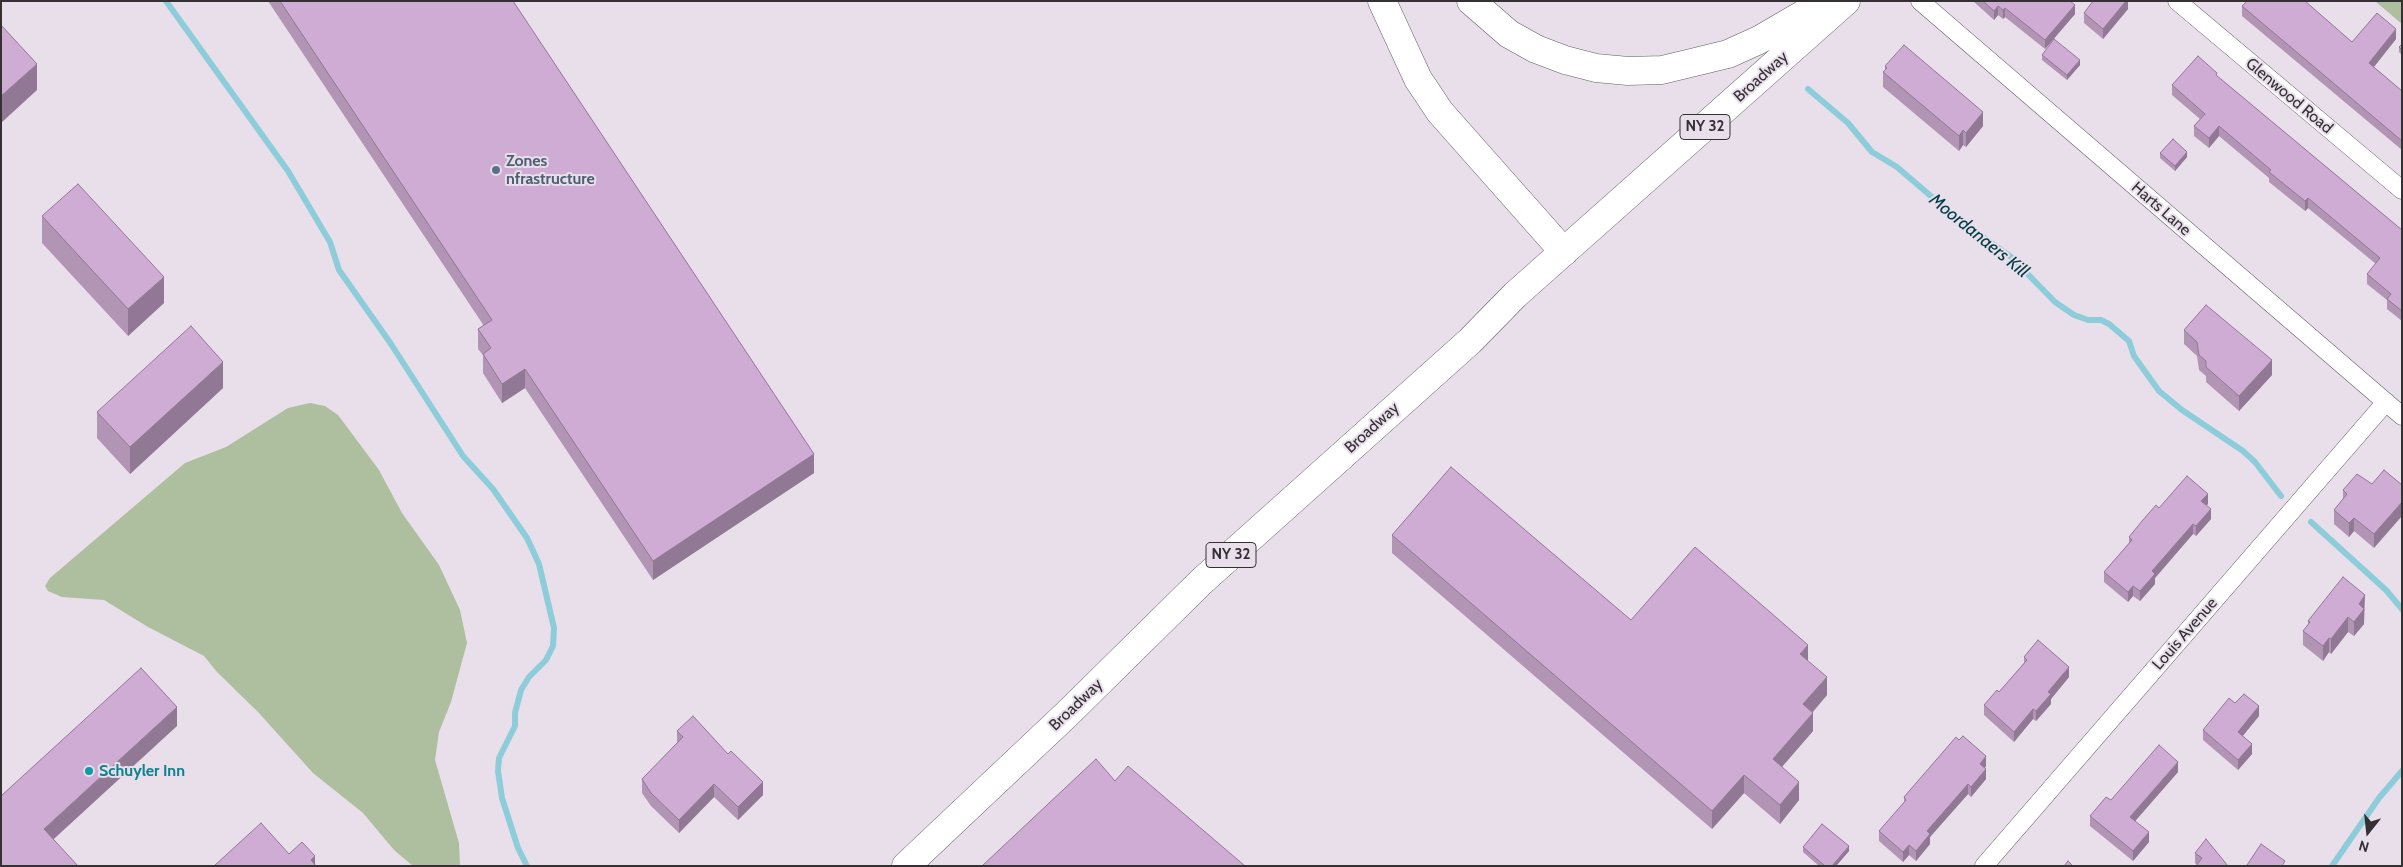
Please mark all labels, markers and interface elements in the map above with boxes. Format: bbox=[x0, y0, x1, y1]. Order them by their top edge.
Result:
street label: Broadway bbox=[1730, 48, 1792, 106]
street label: Glenwood Road bbox=[2242, 54, 2336, 138]
road number: NY 32 bbox=[1680, 114, 1730, 140]
place label: Zones nfrastructure bbox=[506, 151, 595, 189]
marker: Zones nfrastructure bbox=[490, 164, 502, 176]
street label: Harts Lane bbox=[2127, 178, 2195, 240]
water label: Moordanaers Kill bbox=[1925, 189, 2033, 283]
street label: Broadway bbox=[1341, 399, 1403, 457]
road number: NY 32 bbox=[1206, 542, 1256, 568]
street label: Louis Avenue bbox=[2148, 594, 2222, 674]
street label: Broadway bbox=[1045, 675, 1107, 735]
place label: Schuyler Inn bbox=[99, 761, 185, 781]
marker: Schuyler Inn bbox=[83, 765, 95, 777]
north arrow bbox=[2343, 807, 2393, 857]
text: N bbox=[2357, 836, 2371, 856]

